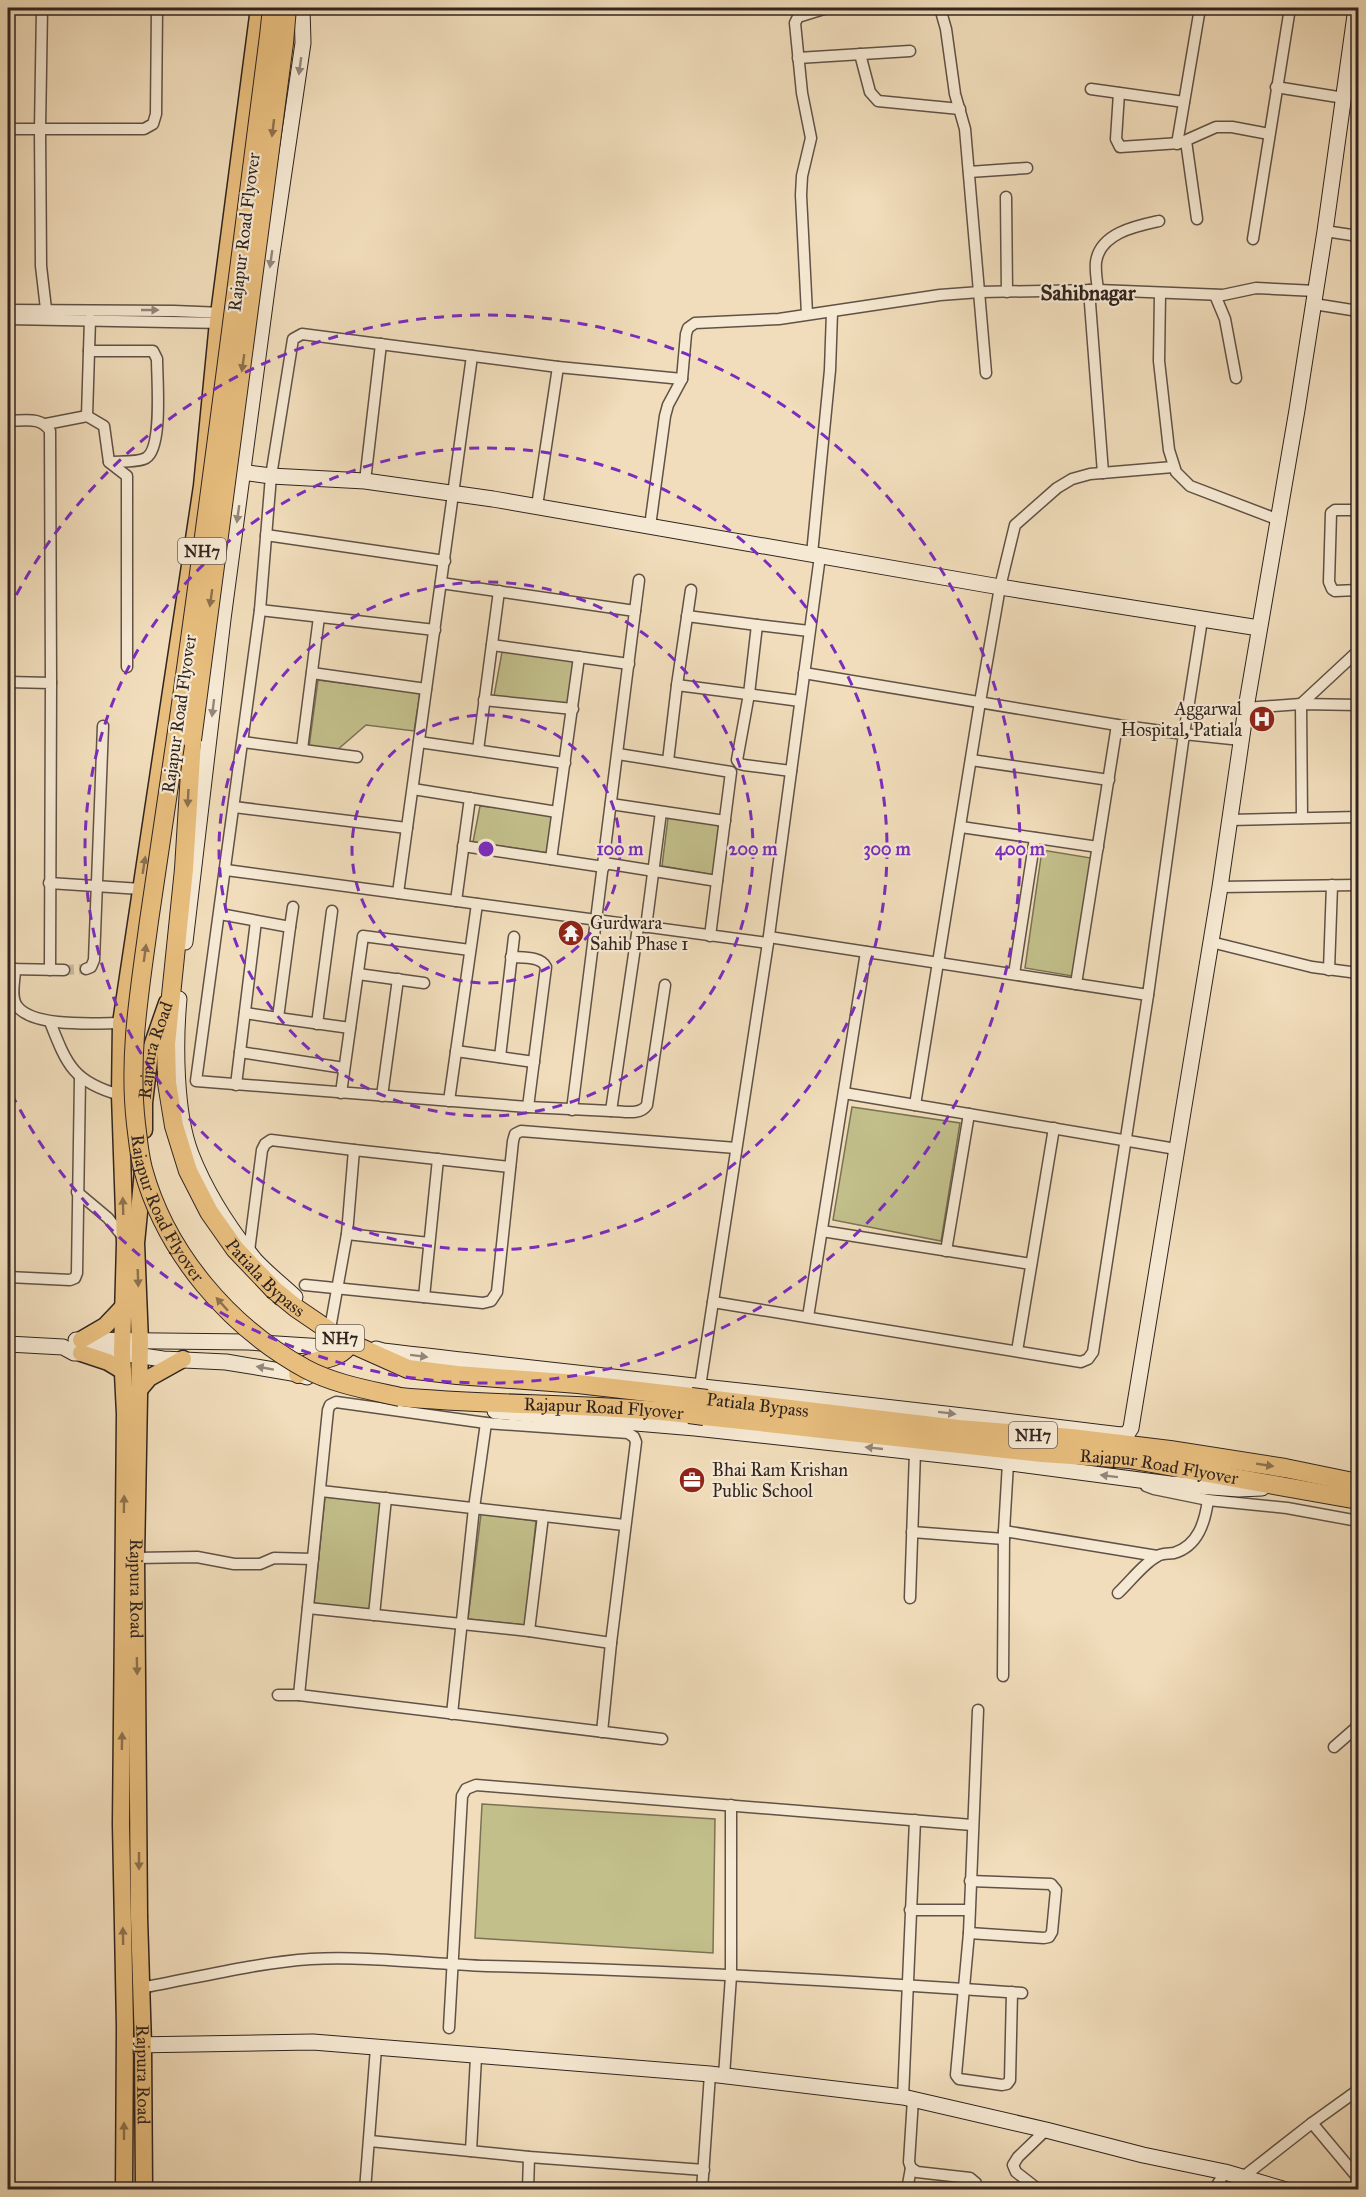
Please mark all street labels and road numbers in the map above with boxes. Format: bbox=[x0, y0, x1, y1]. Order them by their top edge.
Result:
street label: Rajapur Road Flyover bbox=[223, 151, 265, 313]
road number: NH7 bbox=[178, 538, 226, 564]
street label: Rajapur Road Flyover bbox=[157, 633, 201, 795]
street label: Rajpura Road bbox=[134, 999, 178, 1100]
street label: Rajapur Road Flyover bbox=[126, 1133, 209, 1287]
street label: Patiala Bypass bbox=[220, 1235, 309, 1322]
road number: NH7 bbox=[316, 1325, 364, 1351]
street label: Patiala Bypass bbox=[705, 1388, 810, 1422]
street label: Rajapur Road Flyover bbox=[523, 1393, 685, 1424]
road number: NH7 bbox=[1009, 1422, 1057, 1448]
street label: Rajapur Road Flyover bbox=[1079, 1445, 1240, 1489]
street label: Rajpura Road bbox=[125, 1538, 148, 1639]
street label: Rajpura Road bbox=[131, 2024, 155, 2125]

